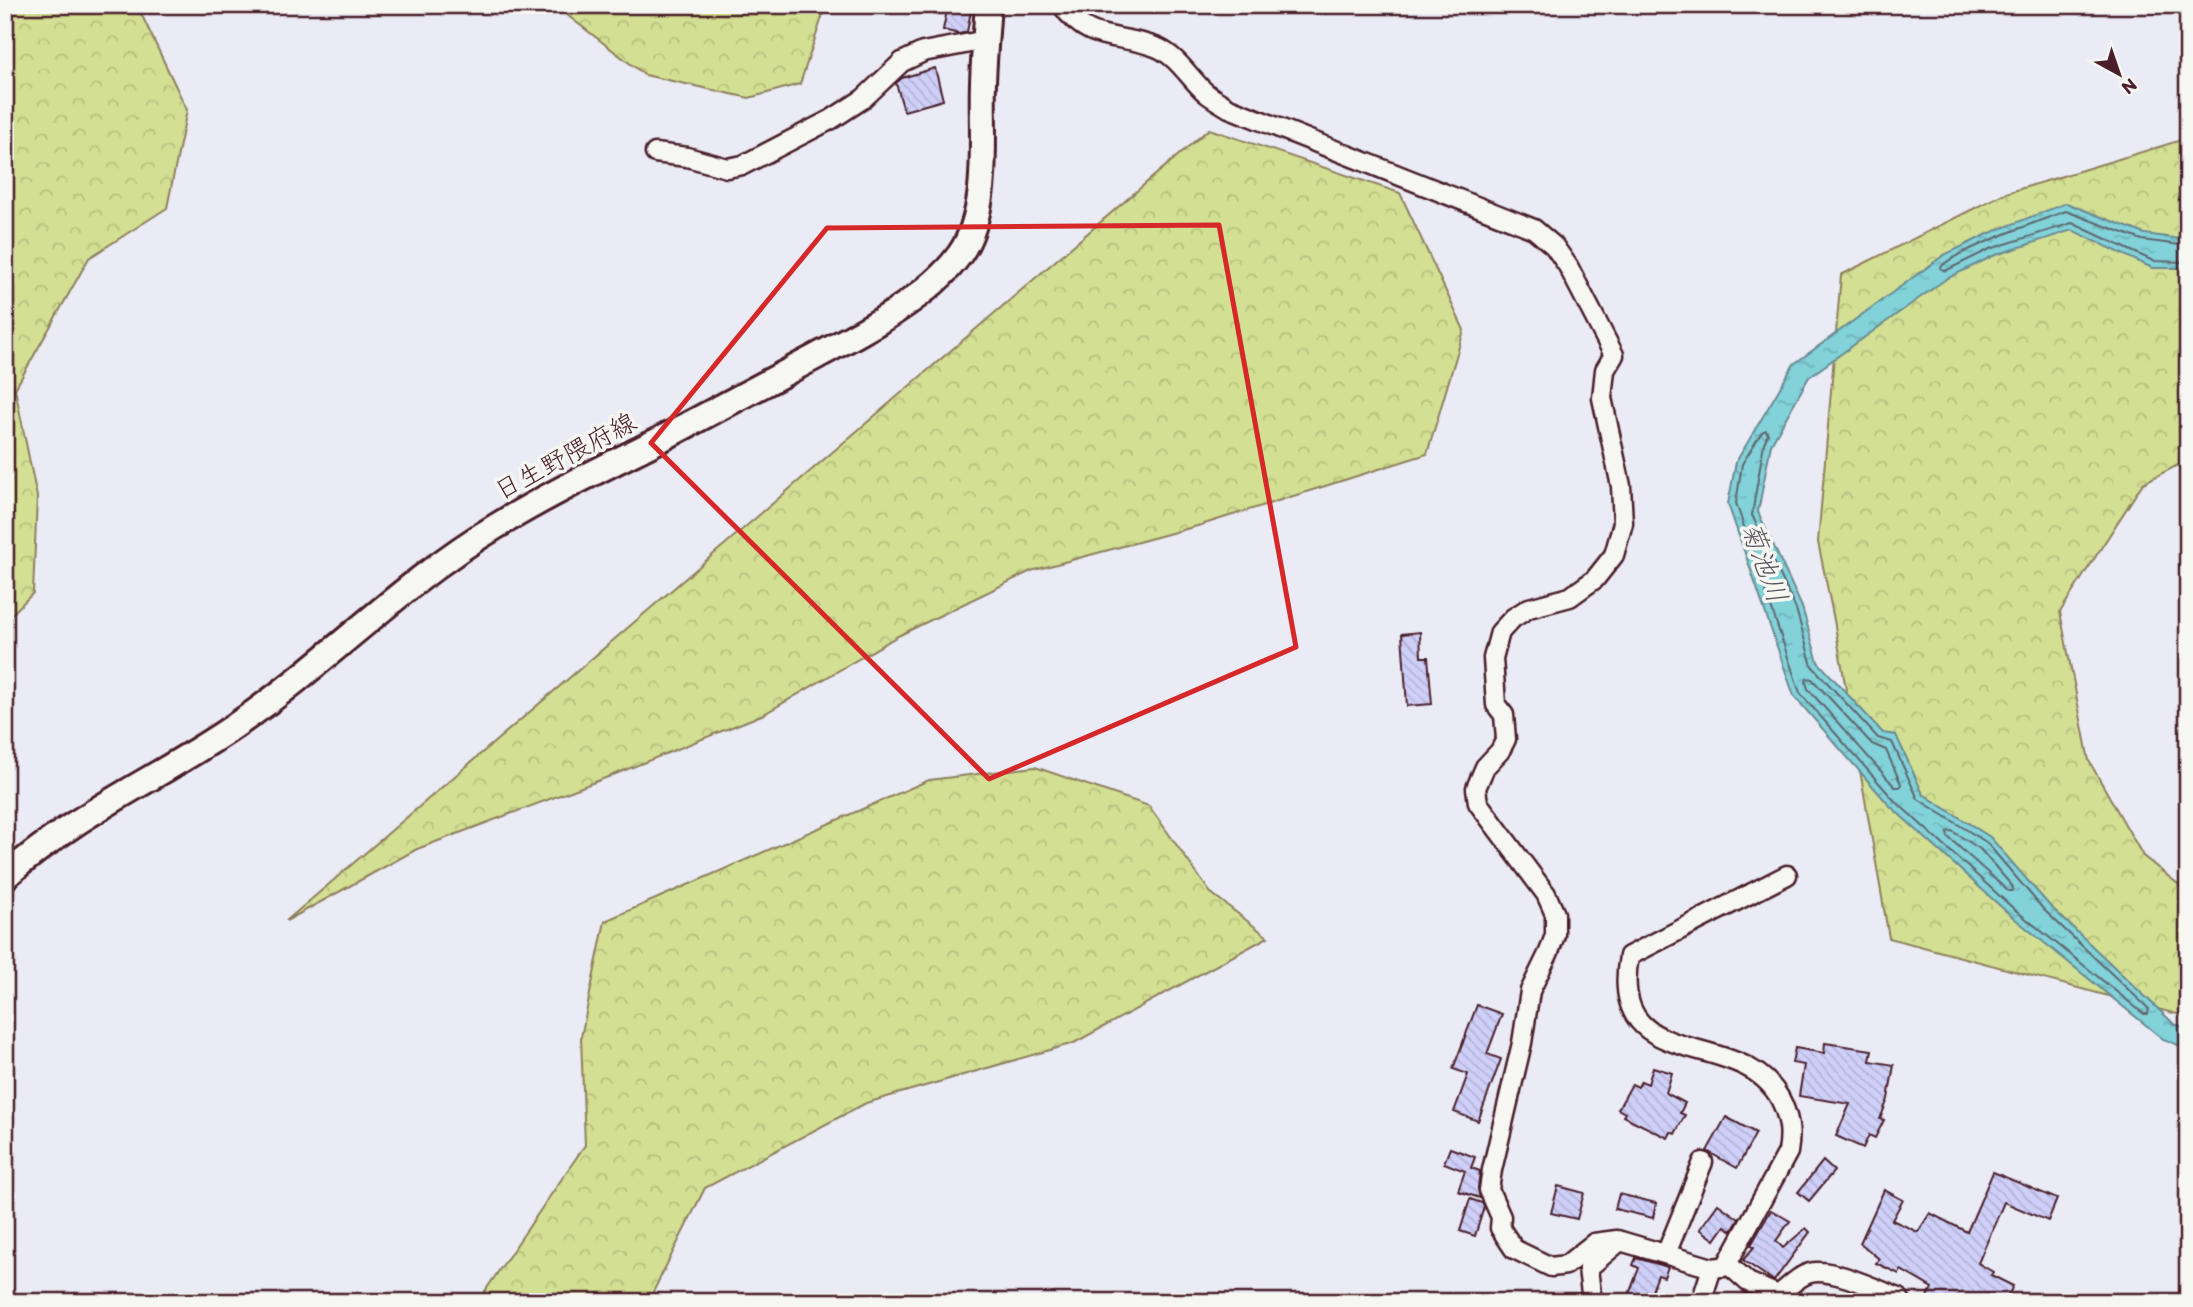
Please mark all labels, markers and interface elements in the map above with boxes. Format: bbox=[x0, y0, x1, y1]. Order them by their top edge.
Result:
north arrow bbox=[2084, 38, 2154, 108]
text: N bbox=[2117, 74, 2142, 100]
street label: 日生野隈府線 bbox=[489, 405, 641, 507]
water label: 菊池川 bbox=[1735, 517, 1795, 607]

